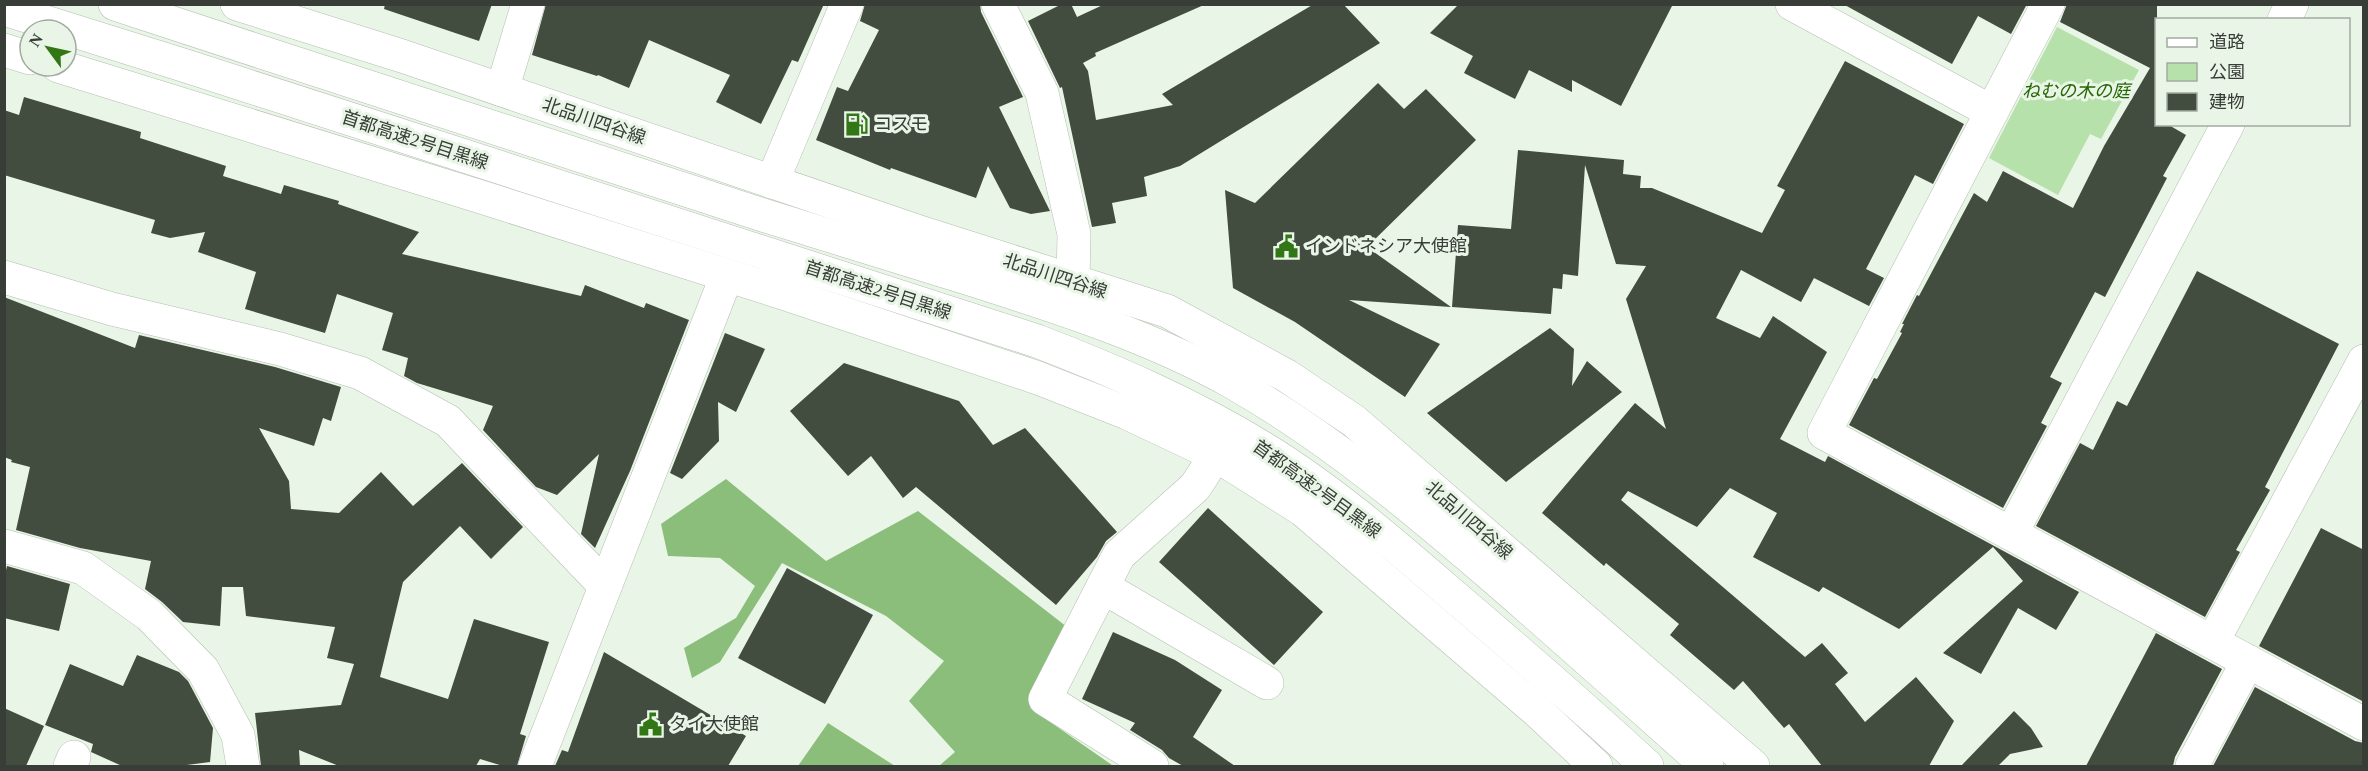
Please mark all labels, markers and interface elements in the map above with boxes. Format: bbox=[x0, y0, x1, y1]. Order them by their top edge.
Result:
north arrow bbox=[18, 18, 78, 78]
legend bbox=[2155, 18, 2350, 126]
text: N bbox=[26, 30, 46, 50]
text: 道路 bbox=[2209, 32, 2245, 52]
text: 公園 bbox=[2209, 62, 2245, 82]
park label: ねむの木の庭 bbox=[2022, 81, 2133, 101]
text: 建物 bbox=[2209, 92, 2245, 112]
street label: 北品川四谷線 bbox=[540, 94, 648, 148]
street label: 首都高速2号目黒線 bbox=[339, 107, 491, 173]
fuel station icon: コスモ bbox=[843, 111, 869, 137]
place label: コスモ bbox=[874, 114, 928, 134]
public building icon: インドネシア大使館 bbox=[1274, 233, 1300, 259]
place label: インドネシア大使館 bbox=[1305, 236, 1467, 256]
street label: 北品川四谷線 bbox=[1001, 250, 1109, 302]
street label: 首都高速2号目黒線 bbox=[802, 257, 954, 323]
street label: 首都高速2号目黒線 bbox=[1249, 436, 1385, 542]
street label: 北品川四谷線 bbox=[1422, 477, 1516, 563]
public building icon: タイ大使館 bbox=[638, 711, 664, 737]
place label: タイ大使館 bbox=[669, 714, 759, 734]

